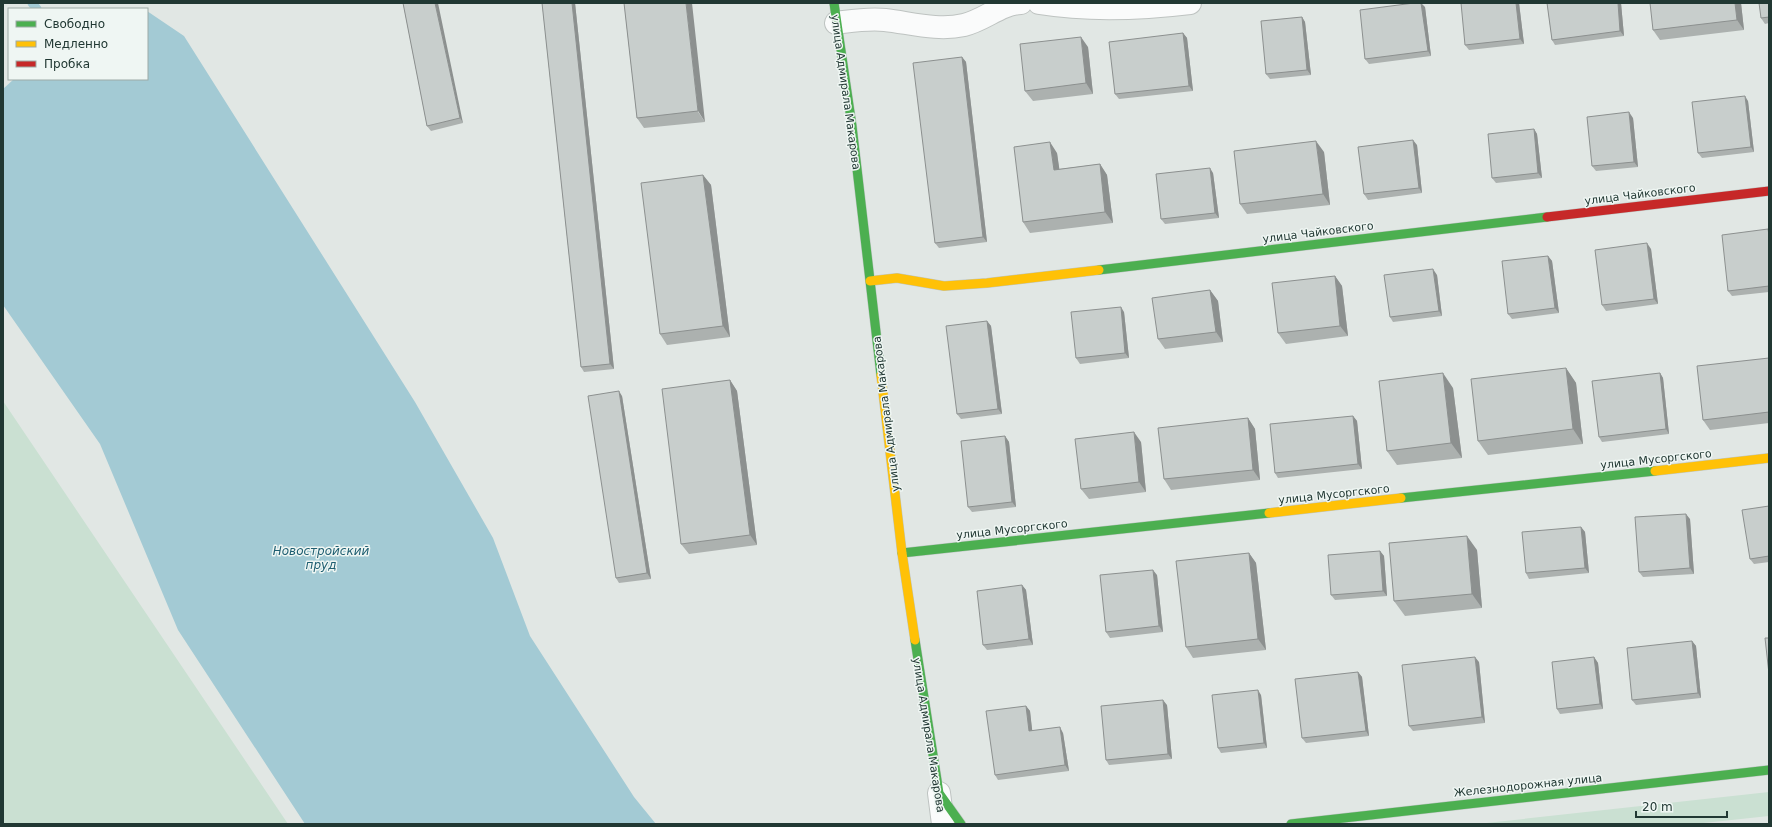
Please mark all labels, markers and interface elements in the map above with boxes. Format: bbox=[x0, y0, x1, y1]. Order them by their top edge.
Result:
legend bbox=[8, 8, 148, 80]
street label: улица Адмирала Макарова bbox=[828, 14, 863, 170]
text: Свободно bbox=[44, 17, 105, 31]
text: Медленно bbox=[44, 37, 108, 51]
text: Пробка bbox=[44, 57, 90, 71]
street label: улица Чайковского bbox=[1584, 181, 1697, 208]
street label: улица Чайковского bbox=[1262, 219, 1375, 246]
street label: улица Адмирала Макарова bbox=[871, 335, 902, 492]
street label: улица Мусоргского bbox=[1600, 447, 1713, 472]
street label: улица Мусоргского bbox=[1278, 482, 1391, 507]
street label: улица Мусоргского bbox=[956, 517, 1069, 542]
water label: Новостройский пруд bbox=[273, 544, 369, 572]
street label: улица Адмирала Макарова bbox=[910, 657, 947, 813]
street label: Железнодорожная улица bbox=[1453, 771, 1603, 800]
scale bar bbox=[1636, 793, 1727, 819]
text: 20 m bbox=[1642, 800, 1673, 814]

